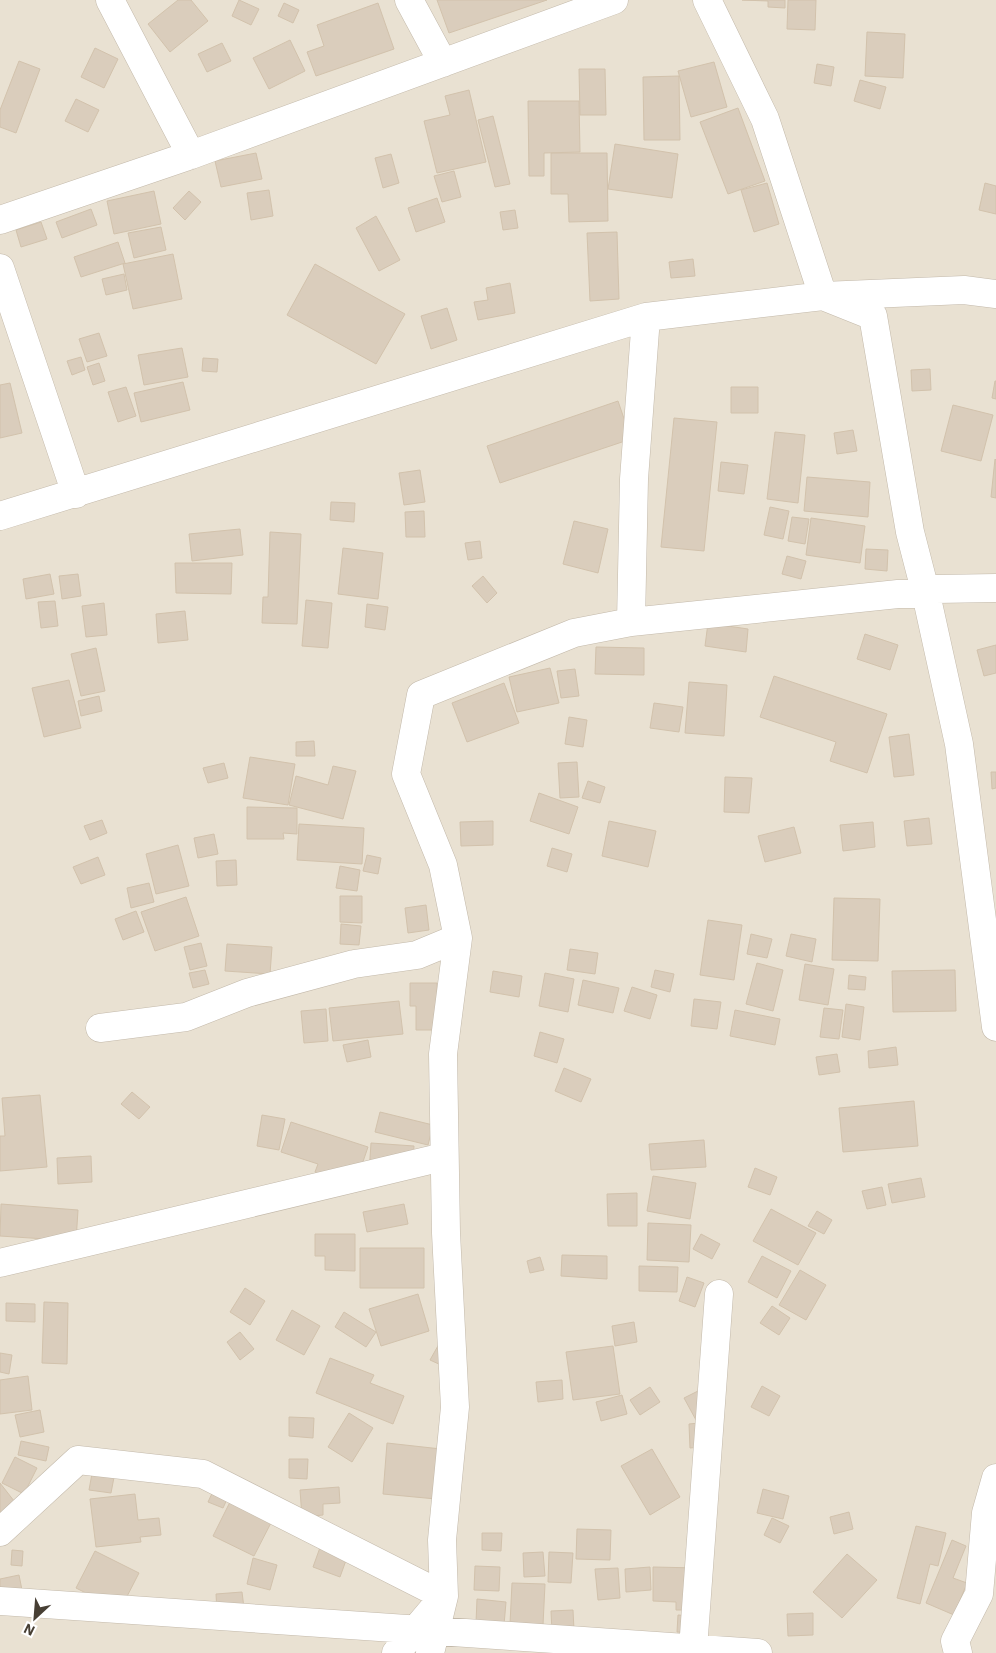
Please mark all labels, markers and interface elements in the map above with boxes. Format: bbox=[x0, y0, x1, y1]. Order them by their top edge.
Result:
north arrow bbox=[10, 1593, 60, 1643]
text: N bbox=[21, 1619, 38, 1640]

